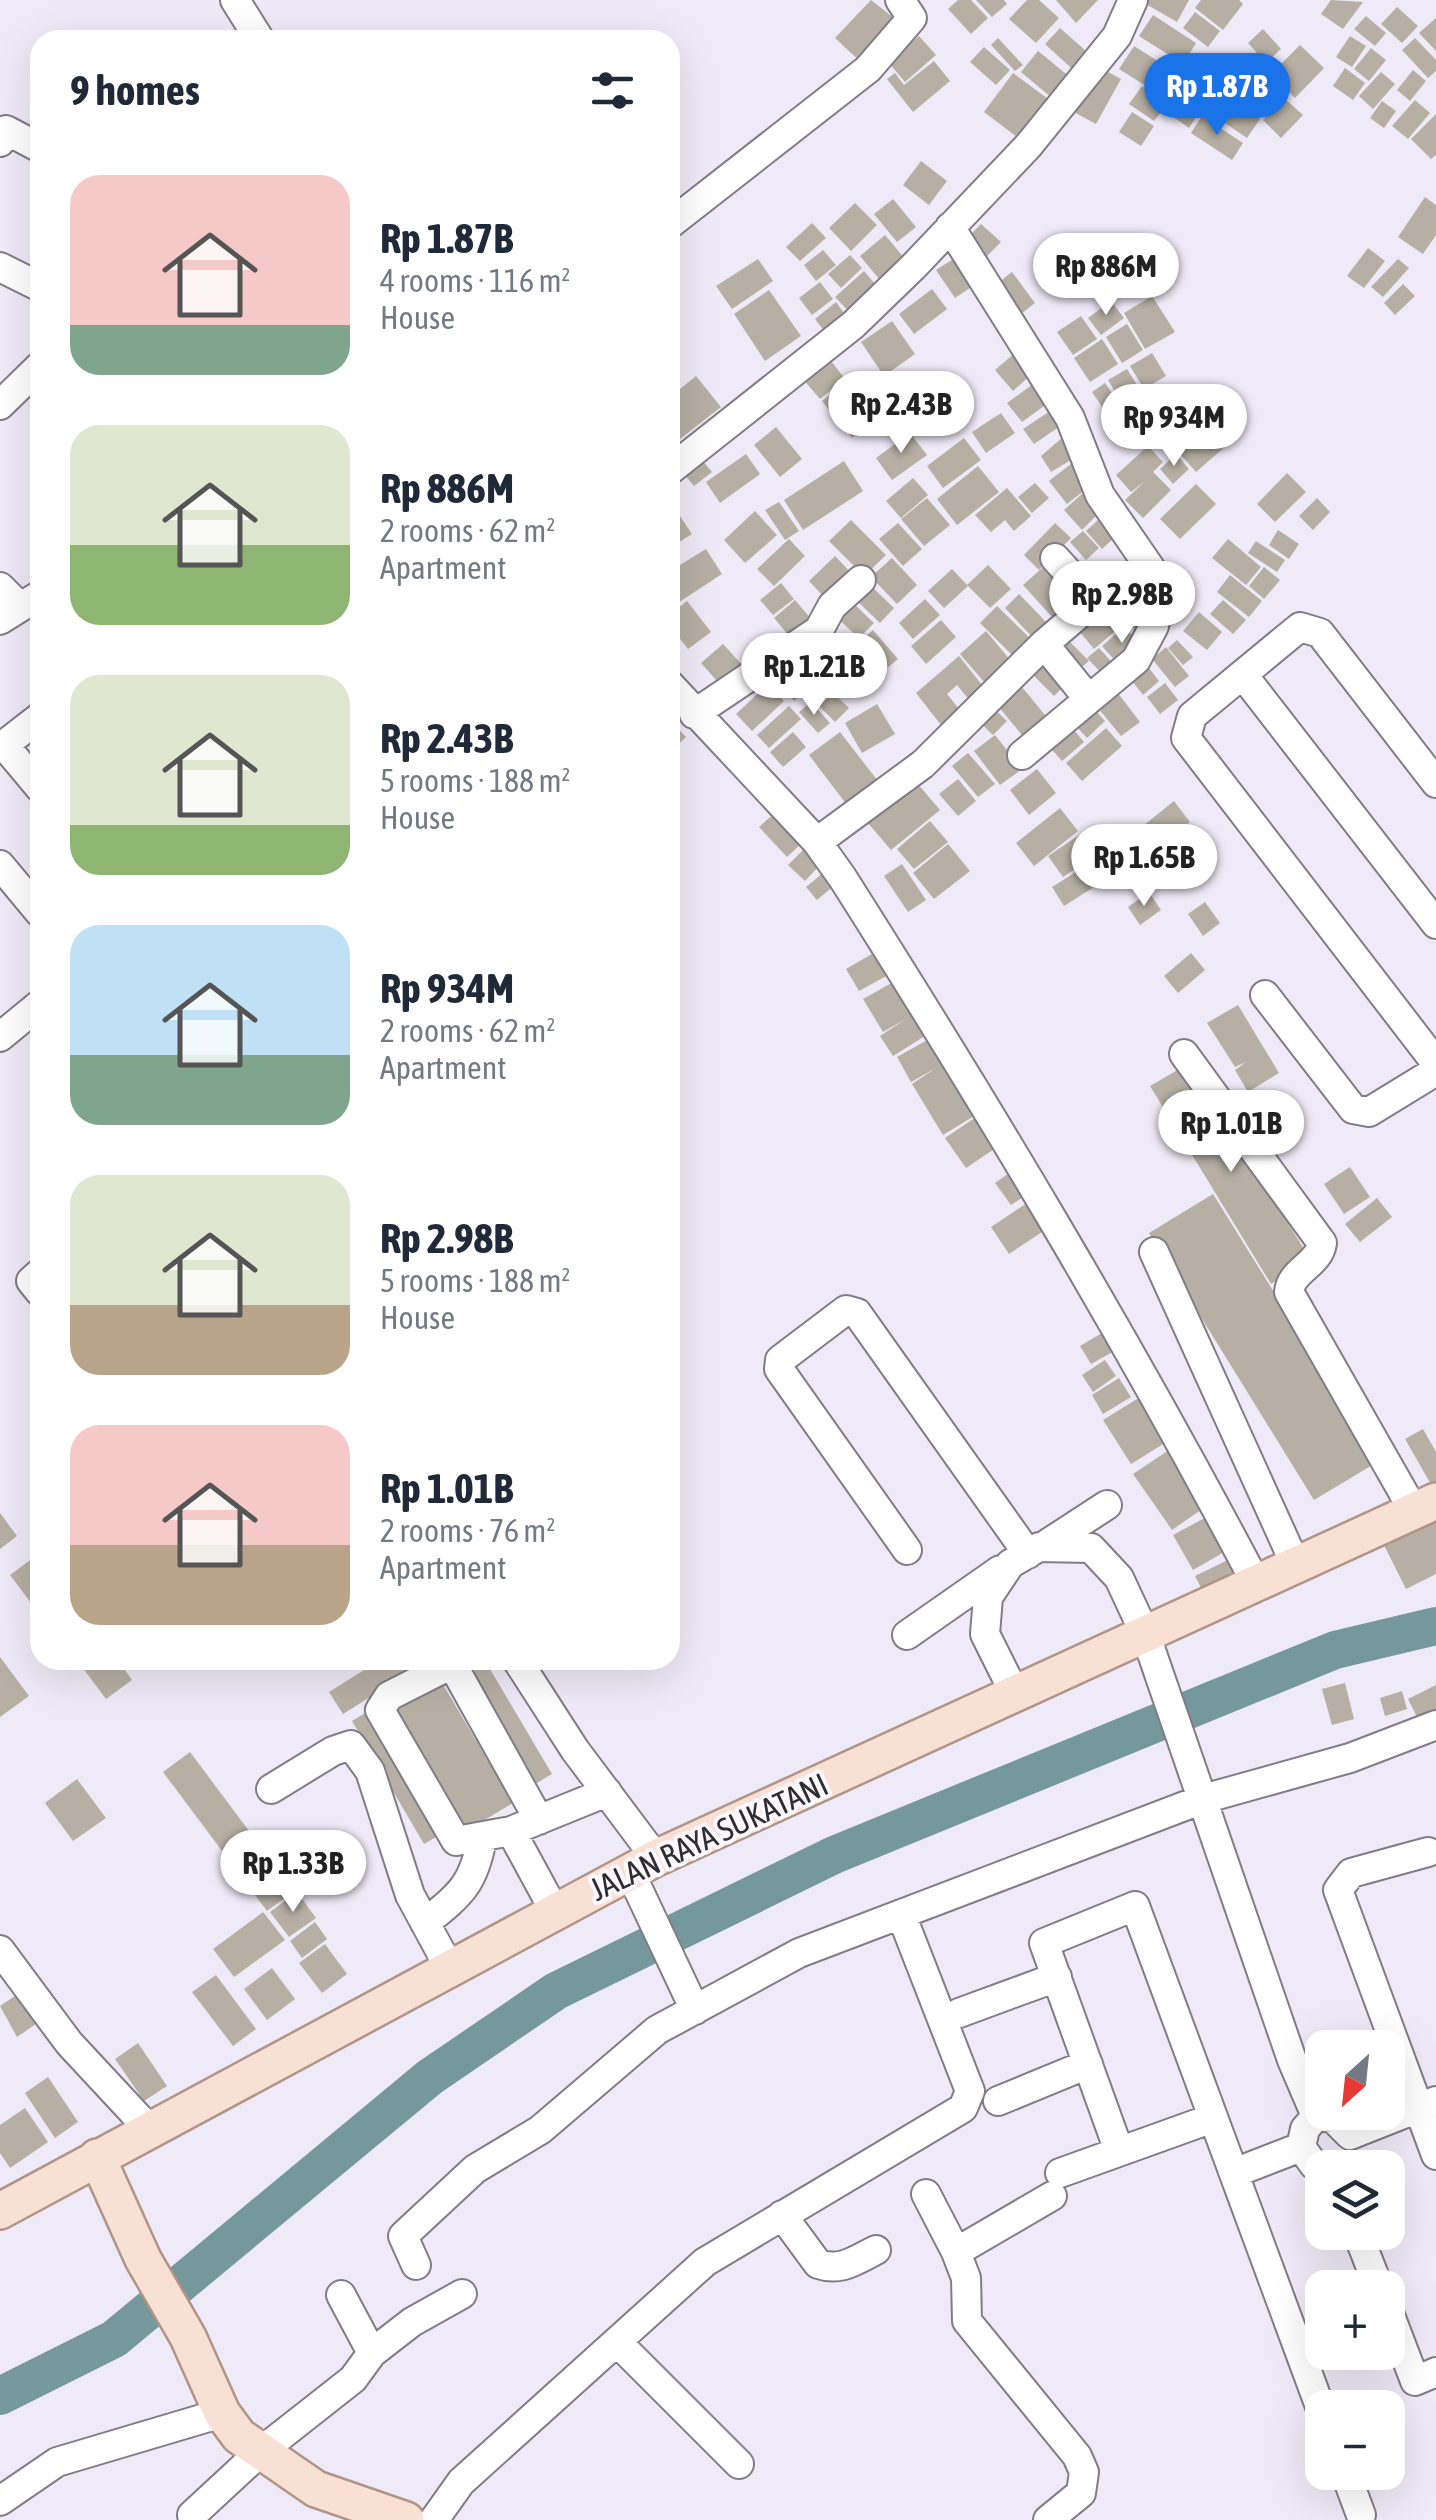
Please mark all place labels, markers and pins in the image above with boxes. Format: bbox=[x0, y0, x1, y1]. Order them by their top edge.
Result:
pin: Rp 1.87B bbox=[1114, 53, 1320, 138]
pin: Rp 886M bbox=[1014, 233, 1198, 318]
pin: Rp 2.43B bbox=[798, 371, 1004, 456]
pin: Rp 934M bbox=[1082, 384, 1266, 469]
pin: Rp 2.98B bbox=[1019, 561, 1225, 646]
pin: Rp 1.21B bbox=[711, 633, 917, 718]
pin: Rp 1.65B bbox=[1041, 824, 1247, 909]
pin: Rp 1.01B bbox=[1128, 1090, 1334, 1175]
pin: Rp 1.33B bbox=[190, 1830, 396, 1915]

